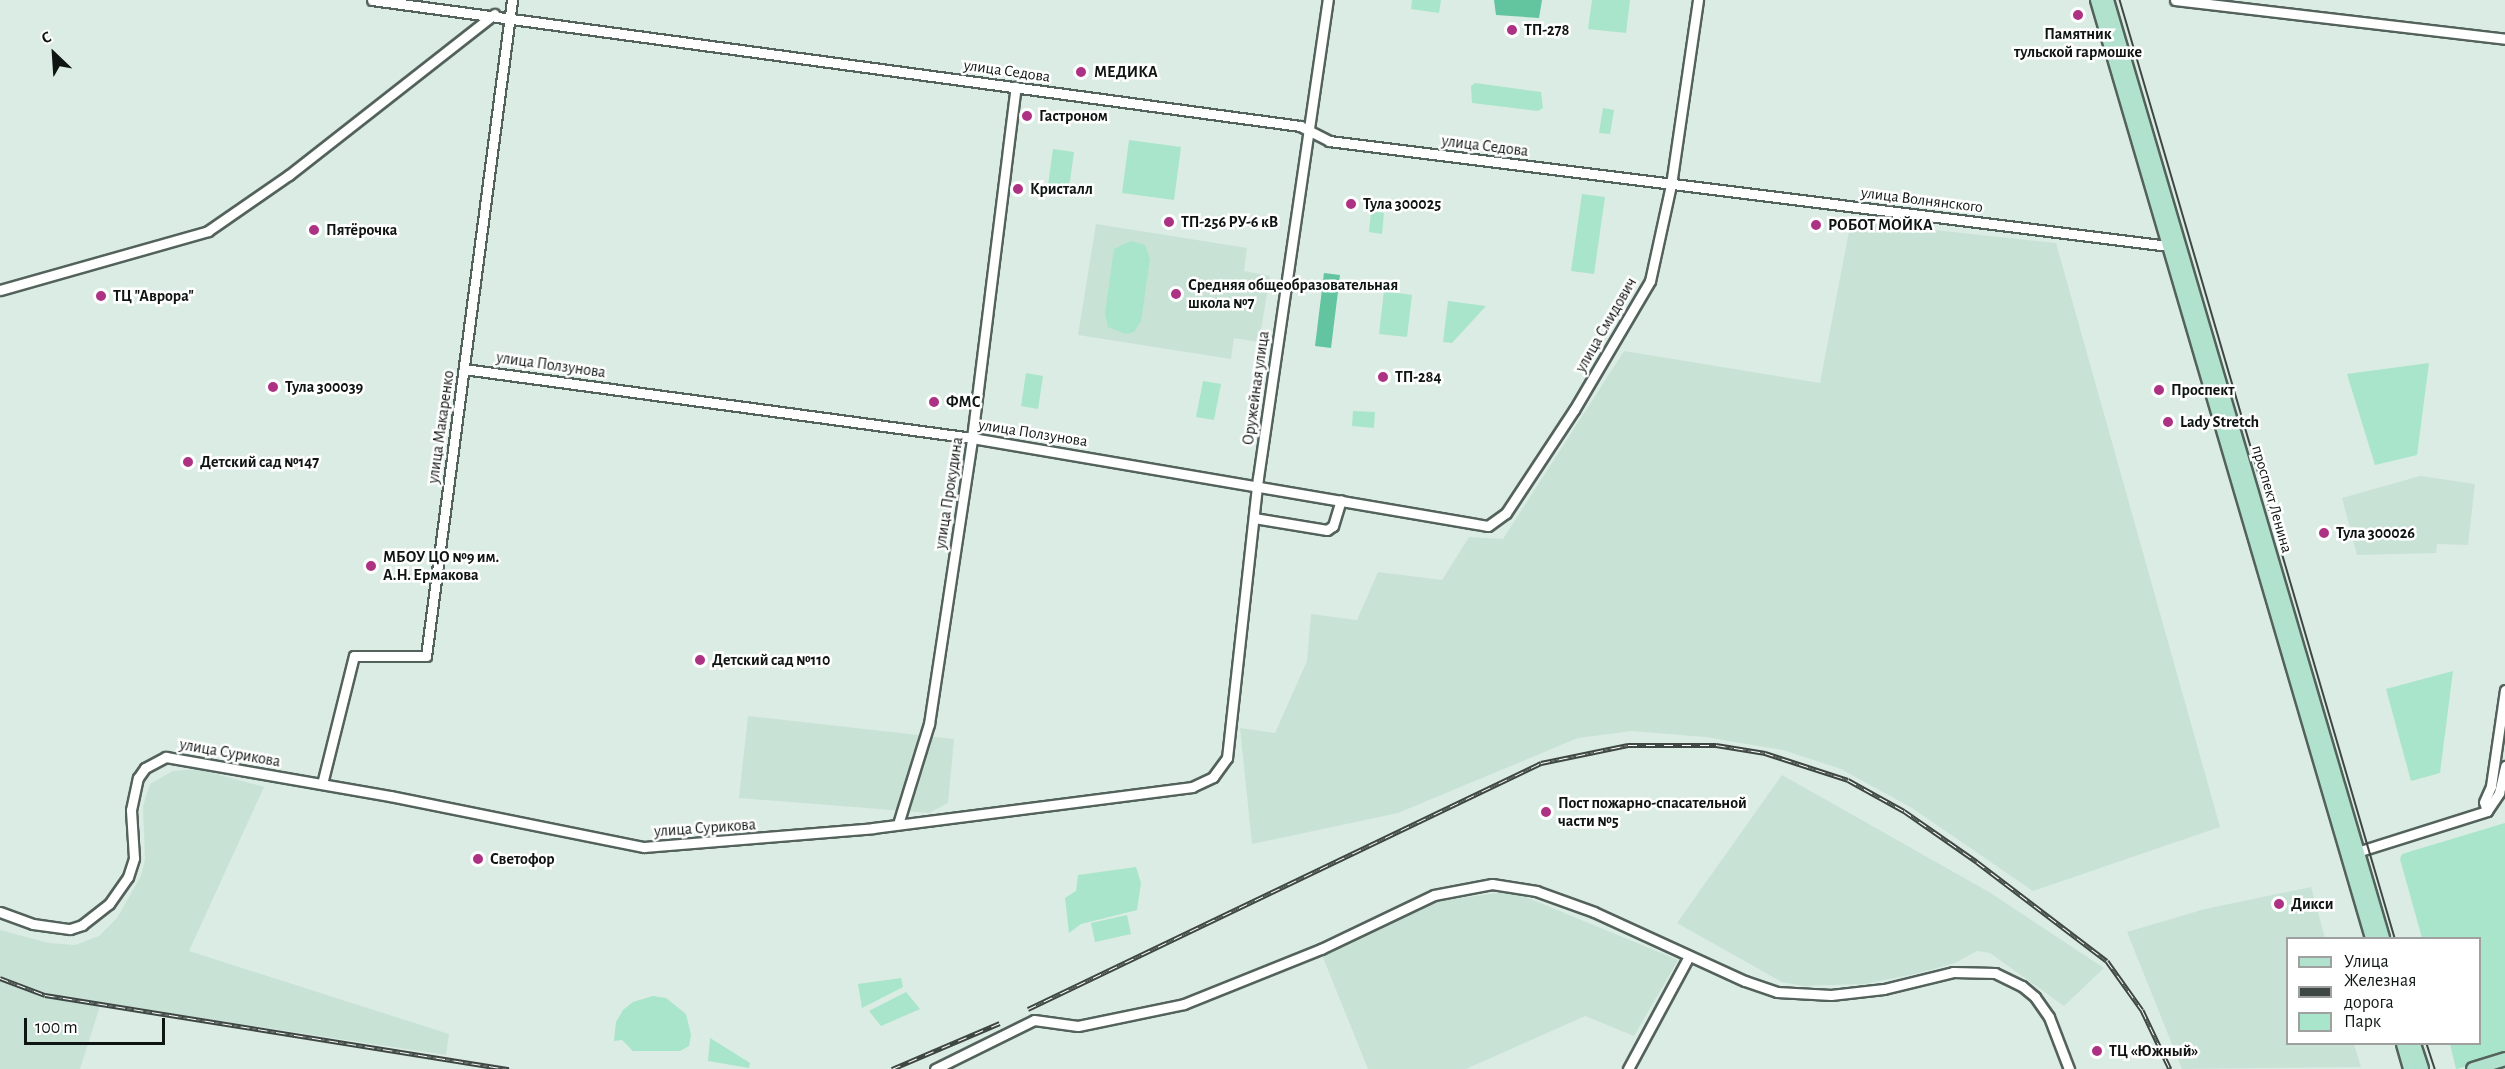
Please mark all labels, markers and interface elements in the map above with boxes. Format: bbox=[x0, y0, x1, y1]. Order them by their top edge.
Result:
marker: Памятник тульской гармошке bbox=[2071, 8, 2085, 22]
place label: ТП-278 bbox=[1524, 20, 1569, 40]
marker: ТП-278 bbox=[1505, 23, 1519, 37]
north arrow bbox=[24, 24, 84, 84]
place label: Памятник тульской гармошке bbox=[2014, 24, 2142, 62]
text: С bbox=[39, 29, 54, 47]
street label: улица Седова bbox=[963, 55, 1051, 87]
place label: МЕДИКА bbox=[1094, 62, 1158, 82]
marker: МЕДИКА bbox=[1072, 63, 1090, 81]
place label: Гастроном bbox=[1039, 106, 1108, 126]
marker: Гастроном bbox=[1020, 109, 1034, 123]
street label: улица Седова bbox=[1441, 131, 1529, 161]
place label: Кристалл bbox=[1030, 179, 1093, 199]
marker: Кристалл bbox=[1011, 182, 1025, 196]
street label: улица Волнянского bbox=[1860, 183, 1984, 217]
place label: Тула 300025 bbox=[1363, 194, 1441, 214]
marker: Тула 300025 bbox=[1344, 197, 1358, 211]
place label: ТП-256 РУ-6 кВ bbox=[1181, 212, 1278, 232]
marker: ТП-256 РУ-6 кВ bbox=[1162, 215, 1176, 229]
place label: РОБОТ МОЙКА bbox=[1828, 215, 1933, 235]
marker: РОБОТ МОЙКА bbox=[1809, 218, 1823, 232]
place label: Пятёрочка bbox=[326, 220, 397, 240]
marker: Пятёрочка bbox=[307, 223, 321, 237]
street label: улица Смидович bbox=[1571, 274, 1641, 376]
place label: Средняя общеобразовательная школа №7 bbox=[1188, 275, 1398, 313]
place label: ТЦ "Аврора" bbox=[113, 286, 194, 306]
marker: Средняя общеобразовательная школа №7 bbox=[1169, 287, 1183, 301]
marker: ТЦ "Аврора" bbox=[94, 289, 108, 303]
street label: Оружейная улица bbox=[1238, 330, 1274, 446]
street label: улица Ползунова bbox=[495, 348, 607, 382]
place label: ТП-284 bbox=[1395, 367, 1441, 387]
street label: улица Макаренко bbox=[424, 369, 458, 485]
marker: ТП-284 bbox=[1376, 370, 1390, 384]
place label: Тула 300039 bbox=[285, 377, 363, 397]
marker: Тула 300039 bbox=[266, 380, 280, 394]
place label: Проспект bbox=[2171, 380, 2235, 400]
marker: Проспект bbox=[2152, 383, 2166, 397]
place label: ФМС bbox=[946, 392, 981, 412]
marker: ФМС bbox=[927, 395, 941, 409]
place label: Lady Stretch bbox=[2180, 412, 2259, 432]
street label: улица Ползунова bbox=[977, 415, 1089, 451]
marker: Lady Stretch bbox=[2161, 415, 2175, 429]
street label: улица Прокудина bbox=[931, 436, 967, 550]
street label: проспект Ленина bbox=[2247, 443, 2297, 555]
place label: Детский сад №147 bbox=[200, 452, 319, 472]
marker: Детский сад №147 bbox=[181, 455, 195, 469]
place label: Тула 300026 bbox=[2336, 523, 2415, 543]
marker: Тула 300026 bbox=[2317, 526, 2331, 540]
place label: МБОУ ЦО №9 им. А.Н. Ермакова bbox=[383, 547, 499, 585]
marker: МБОУ ЦО №9 им. А.Н. Ермакова bbox=[364, 559, 378, 573]
place label: Детский сад №110 bbox=[712, 650, 830, 670]
marker: Детский сад №110 bbox=[693, 653, 707, 667]
street label: улица Сурикова bbox=[178, 735, 282, 771]
place label: Пост пожарно-спасательной части №5 bbox=[1558, 793, 1747, 831]
marker: Пост пожарно-спасательной части №5 bbox=[1539, 805, 1553, 819]
street label: улица Сурикова bbox=[653, 815, 757, 841]
place label: Светофор bbox=[490, 849, 555, 869]
marker: Светофор bbox=[471, 852, 485, 866]
place label: Дикси bbox=[2291, 894, 2333, 914]
marker: Дикси bbox=[2272, 897, 2286, 911]
legend bbox=[2286, 937, 2481, 1045]
text: Улица bbox=[2344, 953, 2389, 971]
text: Железная дорога bbox=[2344, 972, 2416, 1012]
scale bar bbox=[27, 1006, 168, 1044]
text: Парк bbox=[2344, 1013, 2381, 1031]
text: 100 m bbox=[35, 1019, 78, 1037]
place label: ТЦ «Южный» bbox=[2109, 1041, 2198, 1061]
marker: ТЦ «Южный» bbox=[2090, 1044, 2104, 1058]

